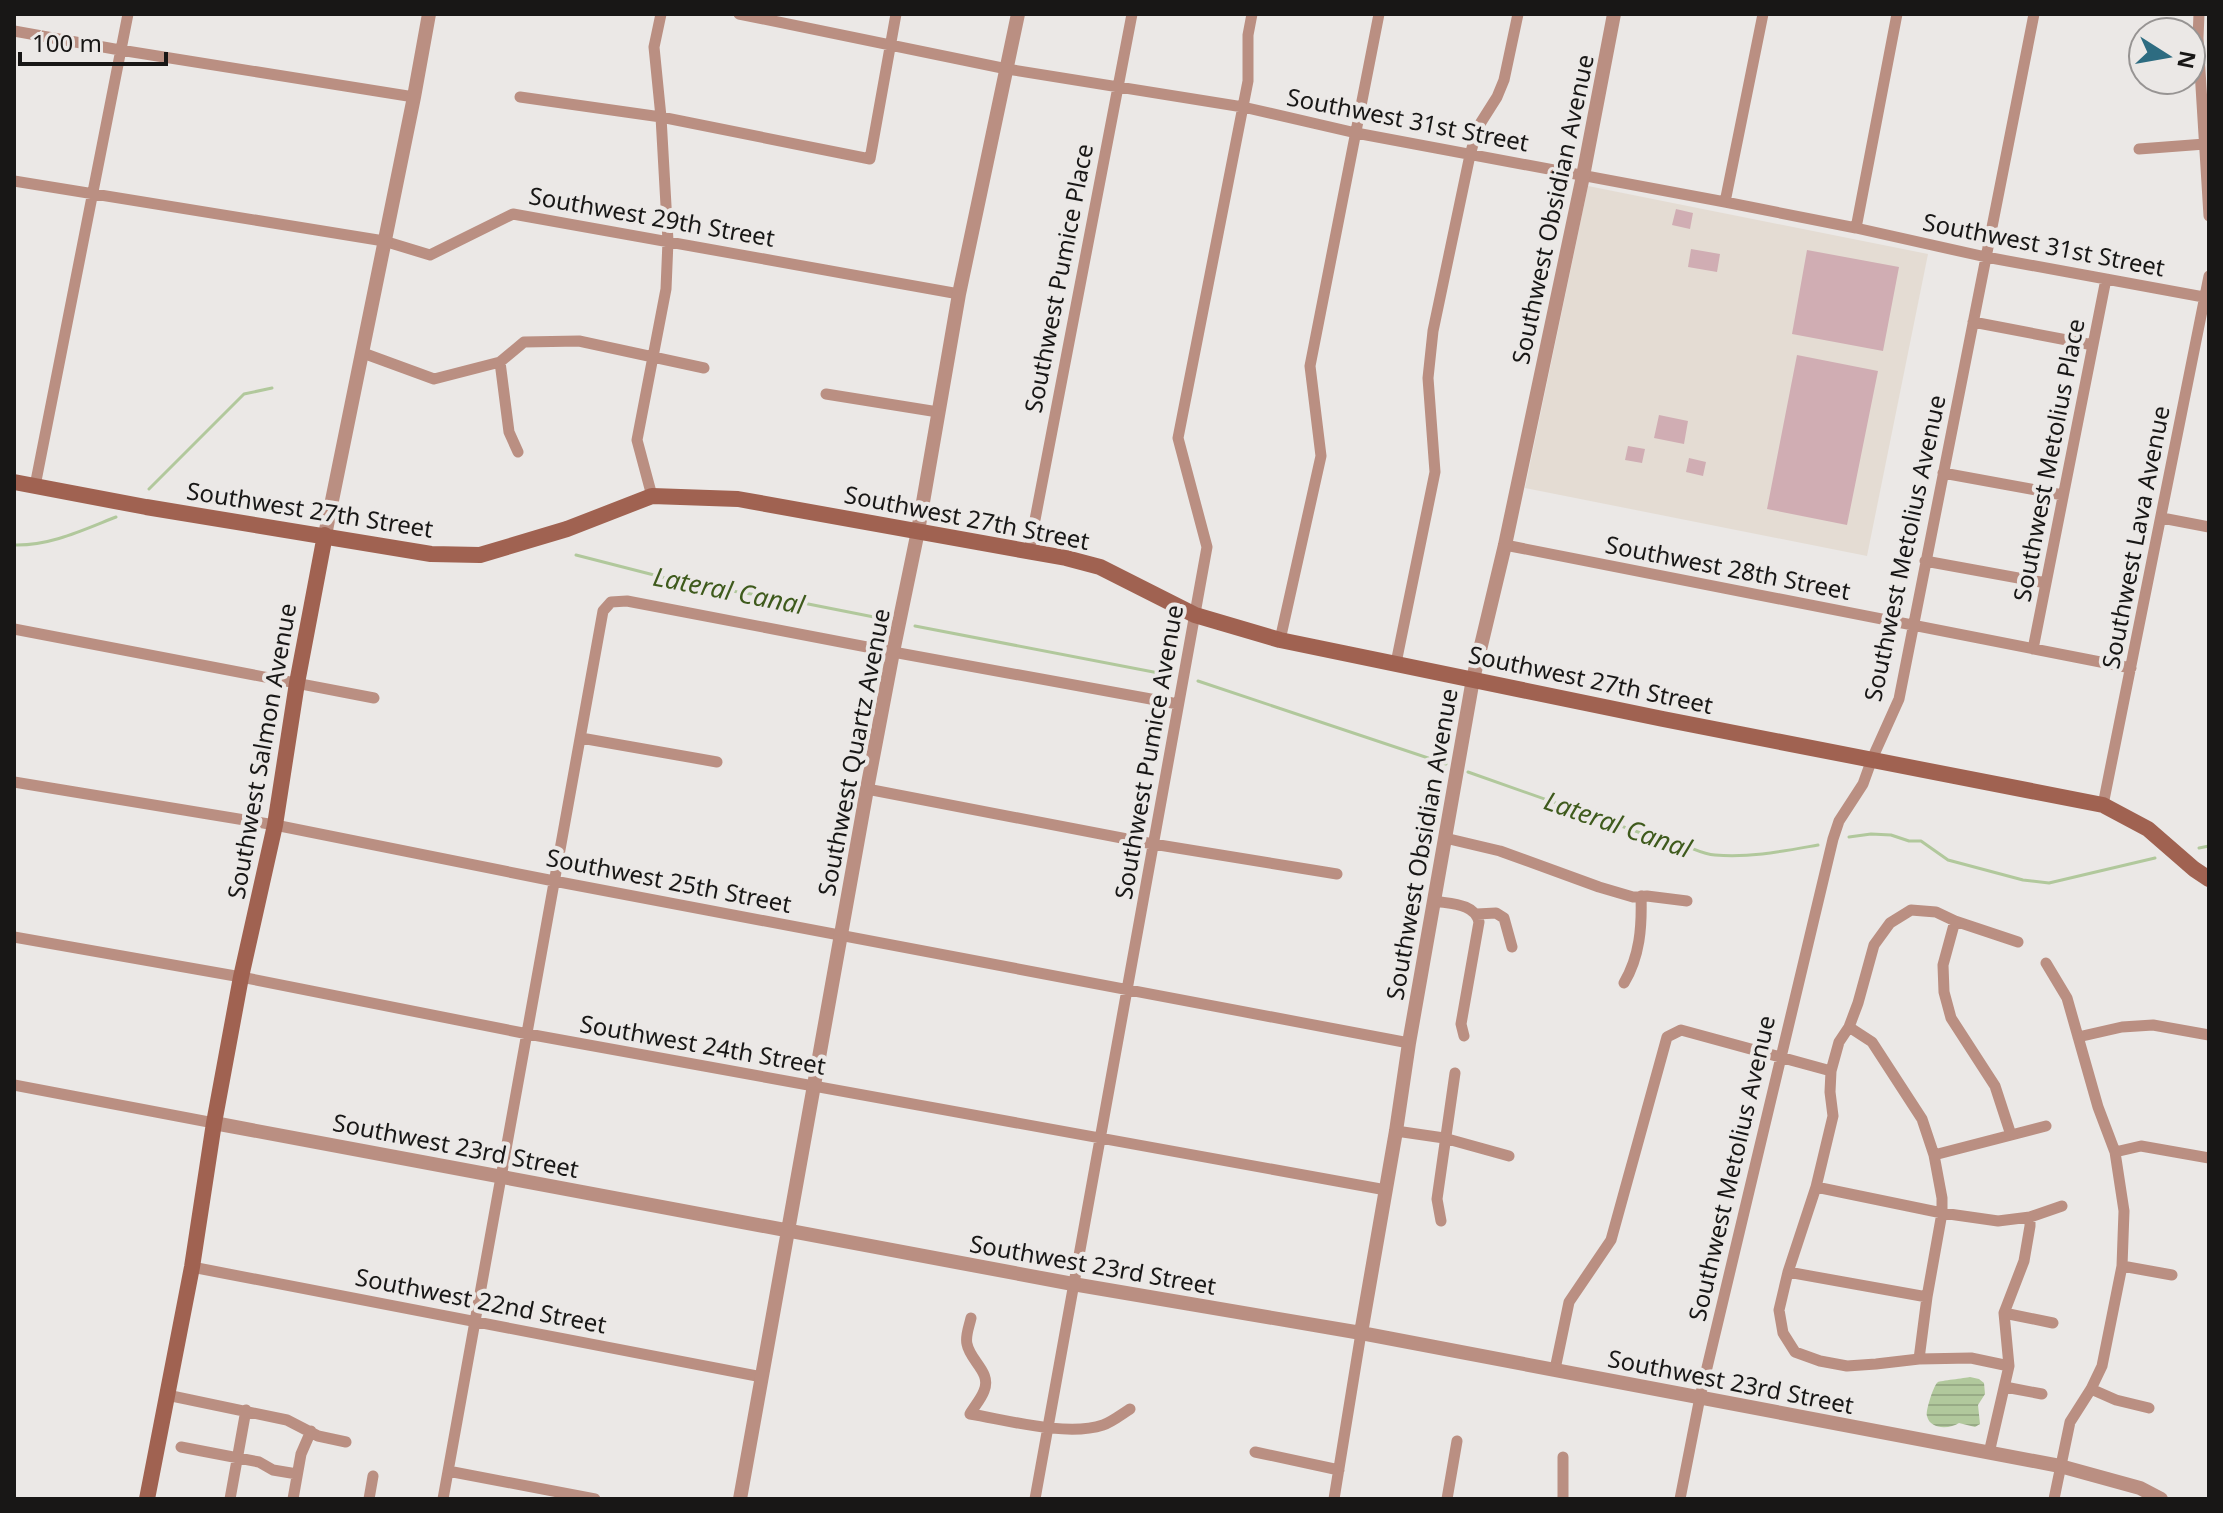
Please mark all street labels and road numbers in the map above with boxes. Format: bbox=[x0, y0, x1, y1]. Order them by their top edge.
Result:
street label: Southwest Obsidian Avenue bbox=[1503, 51, 1601, 367]
street label: Southwest 31st Street bbox=[1284, 79, 1532, 159]
street label: Southwest Pumice Place bbox=[1016, 141, 1100, 415]
street label: Southwest 29th Street bbox=[527, 178, 778, 254]
street label: Southwest 31st Street bbox=[1920, 204, 2168, 284]
street label: Southwest Metolius Place bbox=[2004, 316, 2092, 604]
street label: Southwest Metolius Avenue bbox=[1855, 392, 1953, 704]
street label: Southwest Lava Avenue bbox=[2093, 403, 2177, 671]
street label: Southwest 27th Street bbox=[184, 473, 436, 545]
street label: Southwest 27th Street bbox=[842, 477, 1093, 557]
street label: Southwest 28th Street bbox=[1603, 527, 1854, 607]
street label: Southwest Salmon Avenue bbox=[219, 600, 303, 902]
street label: Southwest Pumice Avenue bbox=[1106, 602, 1190, 902]
street label: Southwest Quartz Avenue bbox=[809, 605, 897, 899]
street label: Southwest 27th Street bbox=[1466, 637, 1717, 721]
street label: Southwest Obsidian Avenue bbox=[1377, 686, 1465, 1002]
street label: Southwest 25th Street bbox=[544, 840, 795, 920]
street label: Southwest 24th Street bbox=[578, 1006, 829, 1082]
street label: Southwest Metolius Avenue bbox=[1680, 1012, 1782, 1324]
street label: Southwest 23rd Street bbox=[330, 1105, 582, 1185]
street label: Southwest 23rd Street bbox=[967, 1226, 1219, 1302]
street label: Southwest 22nd Street bbox=[353, 1259, 610, 1341]
street label: Southwest 23rd Street bbox=[1605, 1341, 1857, 1421]

